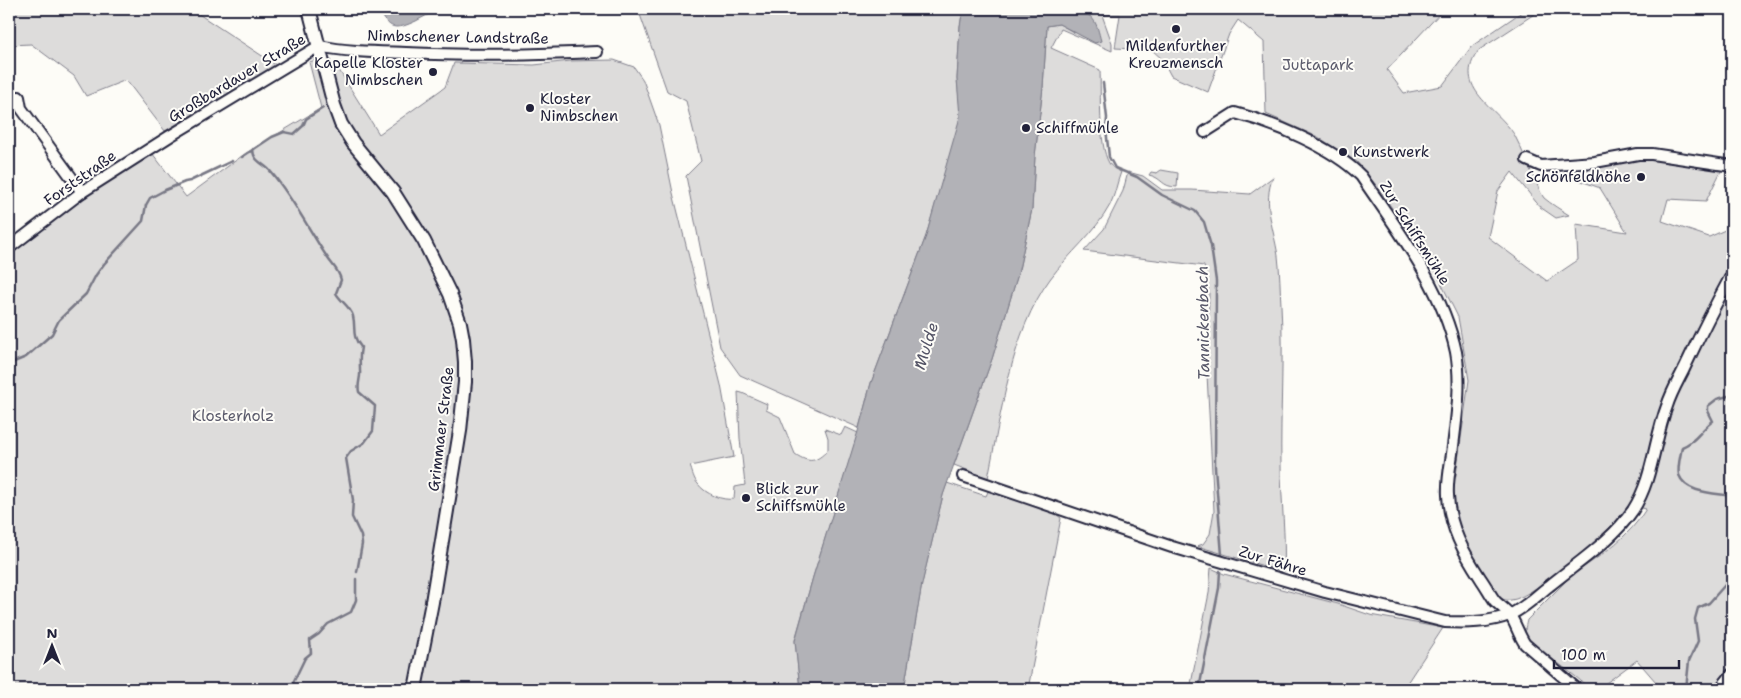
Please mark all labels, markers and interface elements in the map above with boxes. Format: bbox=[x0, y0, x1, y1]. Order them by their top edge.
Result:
marker: Mildenfurther Kreuzmensch bbox=[1170, 23, 1182, 35]
street label: Nimbschener Landstraße bbox=[367, 25, 549, 49]
street label: Großbardauer Straße bbox=[165, 29, 309, 127]
place label: Mildenfurther Kreuzmensch bbox=[1126, 36, 1226, 73]
place label: Kapelle Kloster Nimbschen bbox=[314, 53, 423, 90]
park label: Juttapark bbox=[1282, 55, 1354, 75]
marker: Kapelle Kloster Nimbschen bbox=[427, 66, 439, 78]
place label: Kloster Nimbschen bbox=[540, 89, 618, 126]
marker: Kloster Nimbschen bbox=[524, 102, 536, 114]
place label: Schiffmühle bbox=[1036, 118, 1119, 138]
marker: Schiffmühle bbox=[1020, 122, 1032, 134]
place label: Kunstwerk bbox=[1353, 142, 1429, 162]
street label: Forststraße bbox=[40, 146, 120, 210]
marker: Kunstwerk bbox=[1337, 146, 1349, 158]
place label: Schönfeldhöhe bbox=[1526, 167, 1631, 187]
marker: Schönfeldhöhe bbox=[1635, 171, 1647, 183]
street label: Zur Schiffsmühle bbox=[1375, 177, 1455, 289]
water label: Tannickenbach bbox=[1192, 265, 1214, 381]
water label: Mulde bbox=[909, 320, 943, 372]
street label: Grimmaer Straße bbox=[423, 365, 459, 493]
park label: Klosterholz bbox=[192, 406, 274, 426]
place label: Blick zur Schiffsmühle bbox=[756, 479, 846, 516]
marker: Blick zur Schiffsmühle bbox=[740, 492, 752, 504]
street label: Zur Fähre bbox=[1237, 541, 1309, 581]
north arrow bbox=[28, 620, 78, 670]
text: N bbox=[46, 624, 58, 642]
scale bar bbox=[1554, 638, 1678, 670]
text: 100 m bbox=[1561, 645, 1606, 665]

